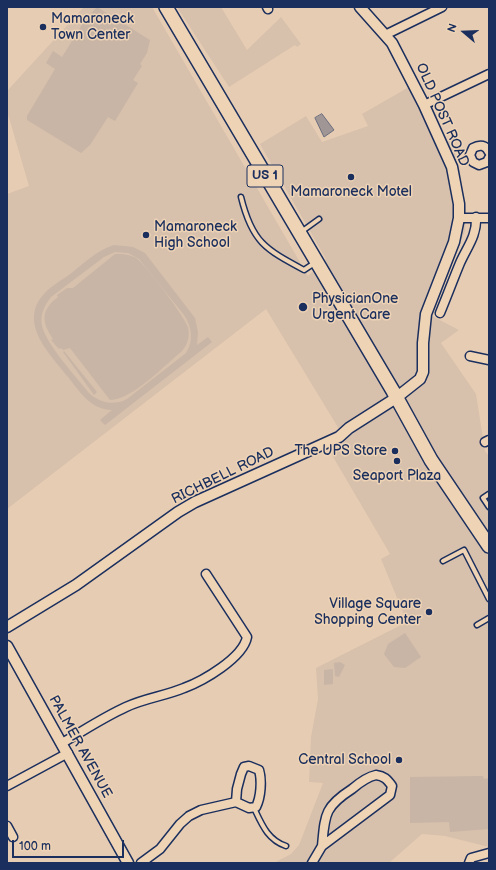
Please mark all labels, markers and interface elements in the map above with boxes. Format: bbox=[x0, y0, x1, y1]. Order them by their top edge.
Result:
place label: Mamaroneck Town Center bbox=[51, 11, 134, 44]
north arrow bbox=[444, 12, 484, 52]
marker: Mamaroneck Town Center bbox=[38, 22, 48, 32]
text: N bbox=[445, 22, 460, 34]
street label: OLD POST ROAD bbox=[412, 61, 472, 169]
road number: US 1 bbox=[247, 165, 283, 187]
marker: Mamaroneck Motel bbox=[346, 172, 356, 182]
place label: Mamaroneck Motel bbox=[290, 184, 412, 200]
place label: Mamaroneck High School bbox=[154, 219, 237, 252]
marker: Mamaroneck High School bbox=[141, 230, 151, 240]
place label: PhysicianOne Urgent Care bbox=[312, 291, 398, 324]
marker: PhysicianOne Urgent Care bbox=[297, 301, 309, 313]
place label: The UPS Store bbox=[294, 443, 387, 459]
street label: RICHBELL ROAD bbox=[169, 444, 277, 508]
marker: The UPS Store bbox=[390, 446, 400, 456]
marker: Seaport Plaza bbox=[392, 456, 402, 466]
place label: Seaport Plaza bbox=[353, 468, 441, 484]
place label: Village Square Shopping Center bbox=[314, 596, 421, 628]
marker: Village Square Shopping Center bbox=[424, 607, 434, 617]
street label: PALMER AVENUE bbox=[45, 693, 115, 801]
place label: Central School bbox=[298, 752, 391, 768]
marker: Central School bbox=[394, 755, 404, 765]
scale bar bbox=[14, 832, 126, 858]
text: 100 m bbox=[19, 839, 51, 854]

